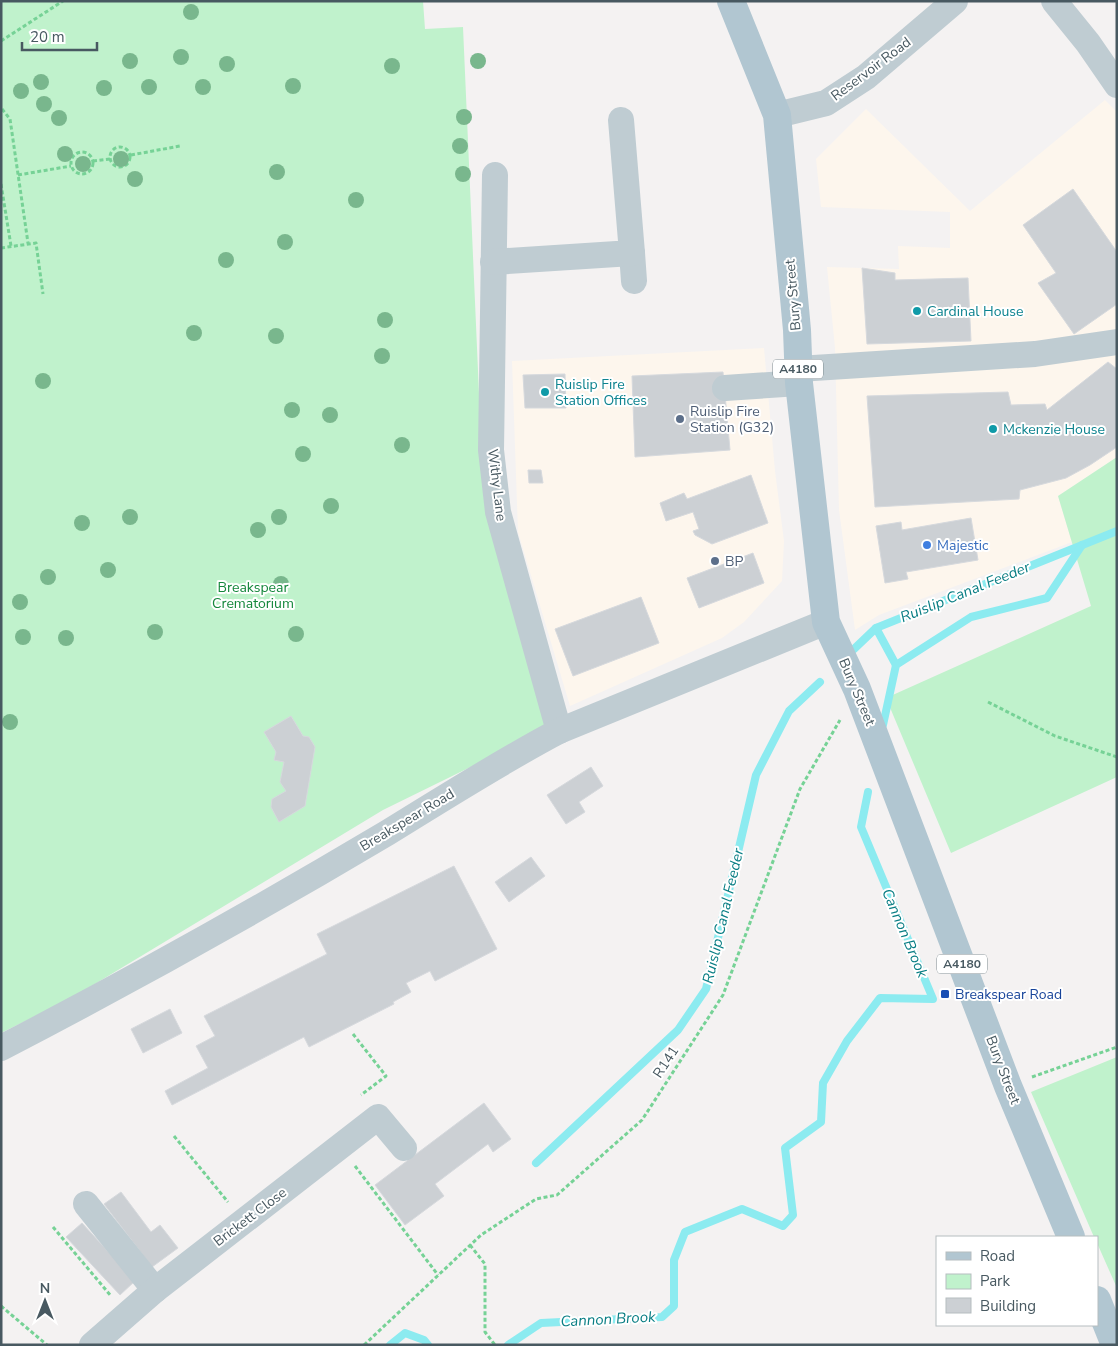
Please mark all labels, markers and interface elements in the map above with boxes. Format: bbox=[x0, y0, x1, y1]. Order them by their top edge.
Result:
scale bar bbox=[22, 20, 98, 52]
text: 20 m bbox=[30, 27, 65, 47]
street label: Reservoir Road bbox=[827, 33, 915, 105]
street label: Bury Street bbox=[780, 258, 806, 332]
place label: Cardinal House bbox=[927, 302, 1024, 321]
marker: Cardinal House bbox=[911, 305, 923, 317]
road number: A4180 bbox=[773, 359, 823, 378]
place label: Ruislip Fire Station Offices bbox=[555, 375, 647, 410]
marker: Ruislip Fire Station Offices bbox=[539, 386, 551, 398]
place label: Ruislip Fire Station (G32) bbox=[690, 402, 774, 437]
marker: Ruislip Fire Station (G32) bbox=[674, 413, 686, 425]
place label: Mckenzie House bbox=[1003, 420, 1105, 439]
marker: Mckenzie House bbox=[987, 423, 999, 435]
street label: Withy Lane bbox=[483, 448, 511, 522]
place label: Majestic bbox=[937, 536, 989, 555]
marker: Majestic bbox=[921, 539, 933, 551]
place label: BP bbox=[725, 552, 743, 571]
marker: BP bbox=[709, 555, 721, 567]
water label: Ruislip Canal Feeder bbox=[897, 557, 1033, 627]
park label: Breakspear Crematorium bbox=[212, 578, 294, 613]
street label: Bury Street bbox=[834, 655, 880, 729]
street label: Breakspear Road bbox=[356, 784, 458, 856]
water label: Ruislip Canal Feeder bbox=[698, 846, 748, 986]
water label: Cannon Brook bbox=[877, 885, 933, 981]
road number: A4180 bbox=[937, 954, 987, 974]
place label: Breakspear Road bbox=[955, 985, 1062, 1004]
marker: Breakspear Road bbox=[939, 988, 951, 1000]
street label: Bury Street bbox=[981, 1033, 1025, 1107]
street label: R141 bbox=[649, 1042, 683, 1082]
street label: Brickett Close bbox=[209, 1183, 291, 1251]
legend bbox=[936, 1236, 1098, 1326]
text: Road bbox=[980, 1246, 1015, 1266]
text: Park bbox=[980, 1271, 1010, 1291]
north arrow bbox=[20, 1276, 70, 1326]
text: N bbox=[40, 1279, 50, 1298]
text: Building bbox=[980, 1296, 1036, 1316]
water label: Cannon Brook bbox=[560, 1306, 657, 1331]

